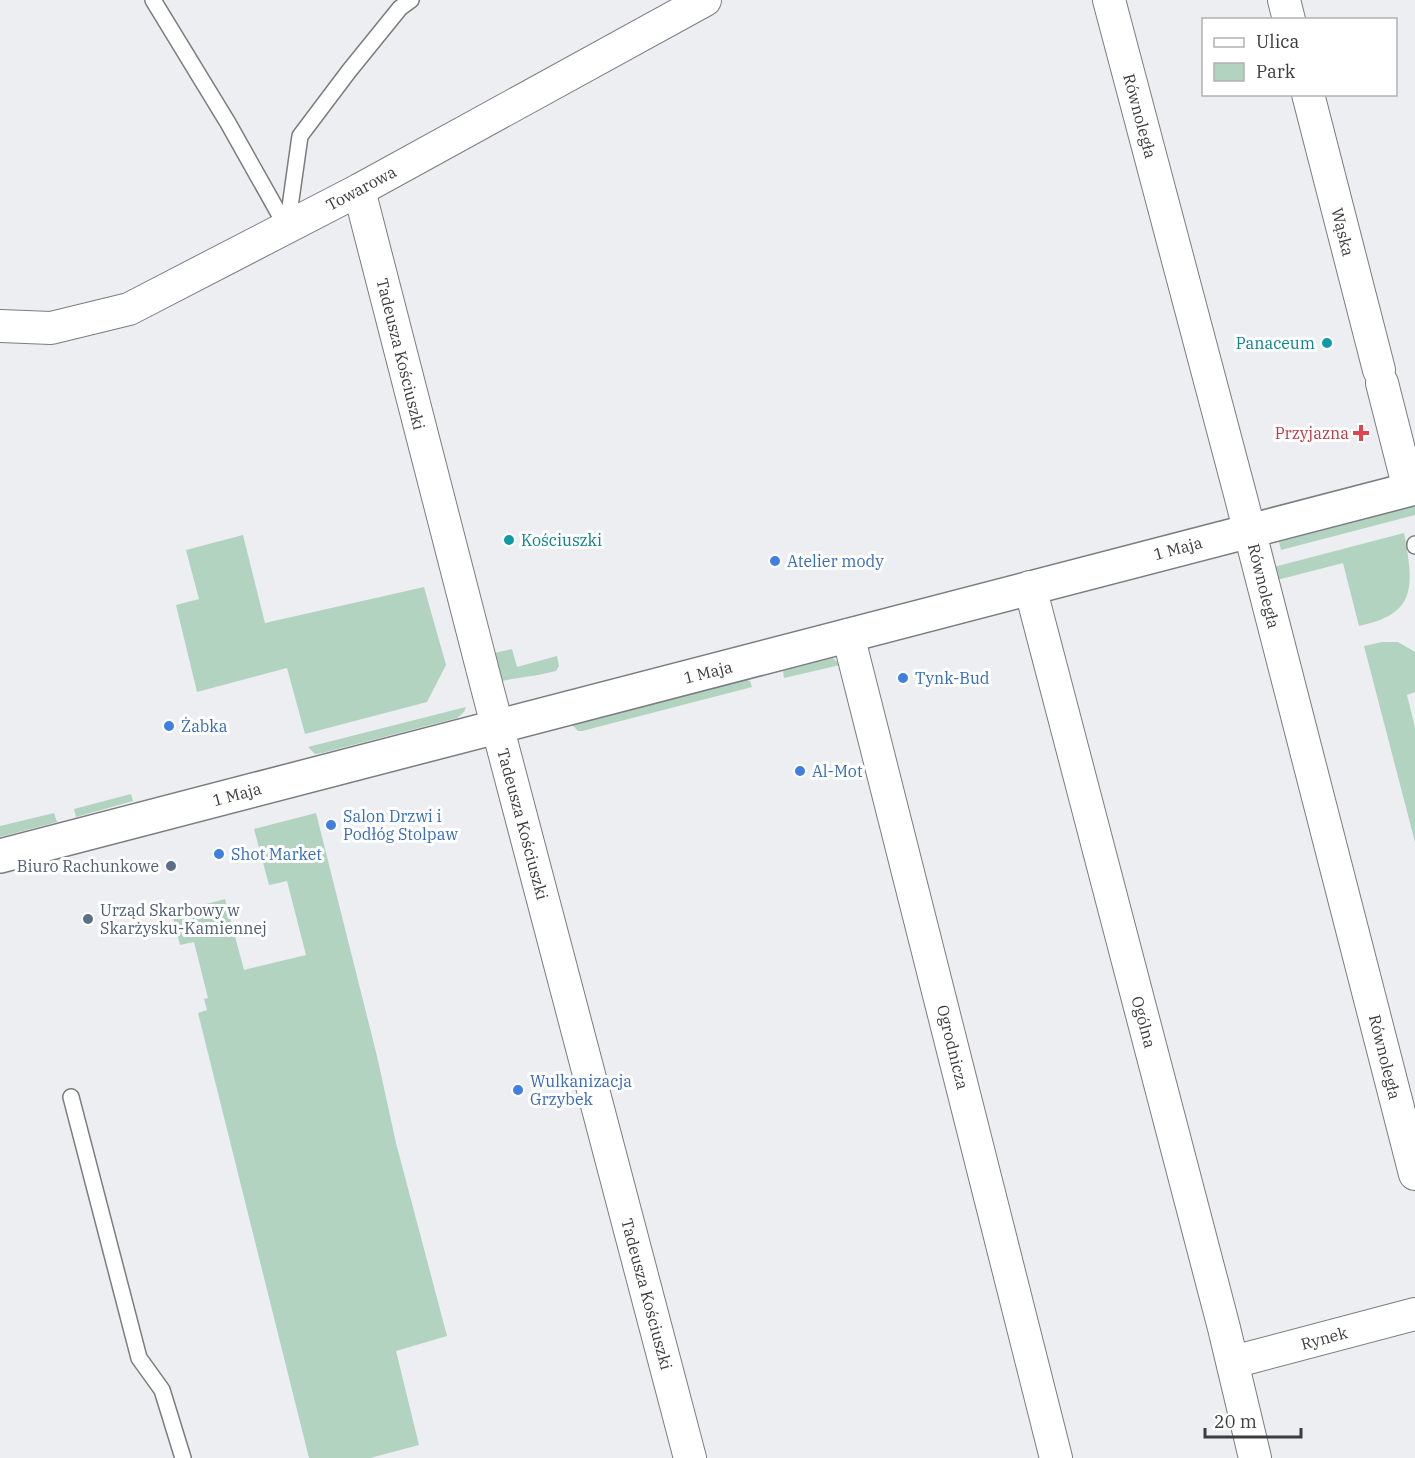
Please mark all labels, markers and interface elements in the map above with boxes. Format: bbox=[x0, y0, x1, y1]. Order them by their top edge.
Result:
legend bbox=[1202, 18, 1397, 96]
text: Ulica bbox=[1256, 30, 1300, 53]
text: Park bbox=[1256, 60, 1296, 83]
street label: Równoległa bbox=[1119, 71, 1161, 161]
street label: Towarowa bbox=[322, 161, 400, 215]
street label: Wąska bbox=[1327, 206, 1359, 259]
street label: Tadeusza Kościuszki bbox=[372, 276, 430, 432]
place label: Panaceum bbox=[1236, 333, 1315, 353]
marker: Panaceum bbox=[1320, 336, 1334, 350]
place label: Przyjazna bbox=[1275, 423, 1349, 443]
marker: Przyjazna bbox=[1354, 426, 1368, 440]
place label: Kościuszki bbox=[521, 530, 602, 550]
street label: 1 Maja bbox=[1151, 532, 1205, 564]
marker: Kościuszki bbox=[502, 533, 516, 547]
street label: Równoległa bbox=[1244, 541, 1284, 631]
place label: Atelier mody bbox=[787, 551, 884, 571]
marker: Atelier mody bbox=[768, 554, 782, 568]
street label: 1 Maja bbox=[682, 656, 735, 688]
place label: Tynk-Bud bbox=[915, 668, 990, 688]
marker: Tynk-Bud bbox=[896, 671, 910, 685]
place label: Żabka bbox=[181, 716, 228, 736]
marker: Żabka bbox=[162, 719, 176, 733]
street label: Tadeusza Kościuszki bbox=[493, 746, 553, 902]
place label: Al-Mot bbox=[812, 761, 863, 781]
marker: Al-Mot bbox=[793, 764, 807, 778]
street label: 1 Maja bbox=[210, 778, 264, 810]
place label: Salon Drzwi i Podłóg Stolpaw bbox=[343, 806, 458, 844]
marker: Salon Drzwi i Podłóg Stolpaw bbox=[324, 818, 338, 832]
place label: Shot Market bbox=[231, 844, 322, 864]
marker: Shot Market bbox=[212, 847, 226, 861]
place label: Biuro Rachunkowe bbox=[17, 856, 159, 876]
marker: Biuro Rachunkowe bbox=[164, 859, 178, 873]
place label: Urząd Skarbowy w Skarżysku-Kamiennej bbox=[100, 900, 267, 938]
marker: Urząd Skarbowy w Skarżysku-Kamiennej bbox=[81, 912, 95, 926]
street label: Ogólna bbox=[1128, 994, 1161, 1050]
street label: Ogrodnicza bbox=[933, 1003, 973, 1092]
street label: Równoległa bbox=[1365, 1012, 1405, 1102]
place label: Wulkanizacja Grzybek bbox=[530, 1071, 632, 1109]
marker: Wulkanizacja Grzybek bbox=[511, 1083, 525, 1097]
street label: Tadeusza Kościuszki bbox=[617, 1216, 677, 1372]
street label: Rynek bbox=[1299, 1322, 1350, 1354]
scale bar bbox=[1205, 1401, 1301, 1439]
text: 20 m bbox=[1214, 1410, 1257, 1433]

